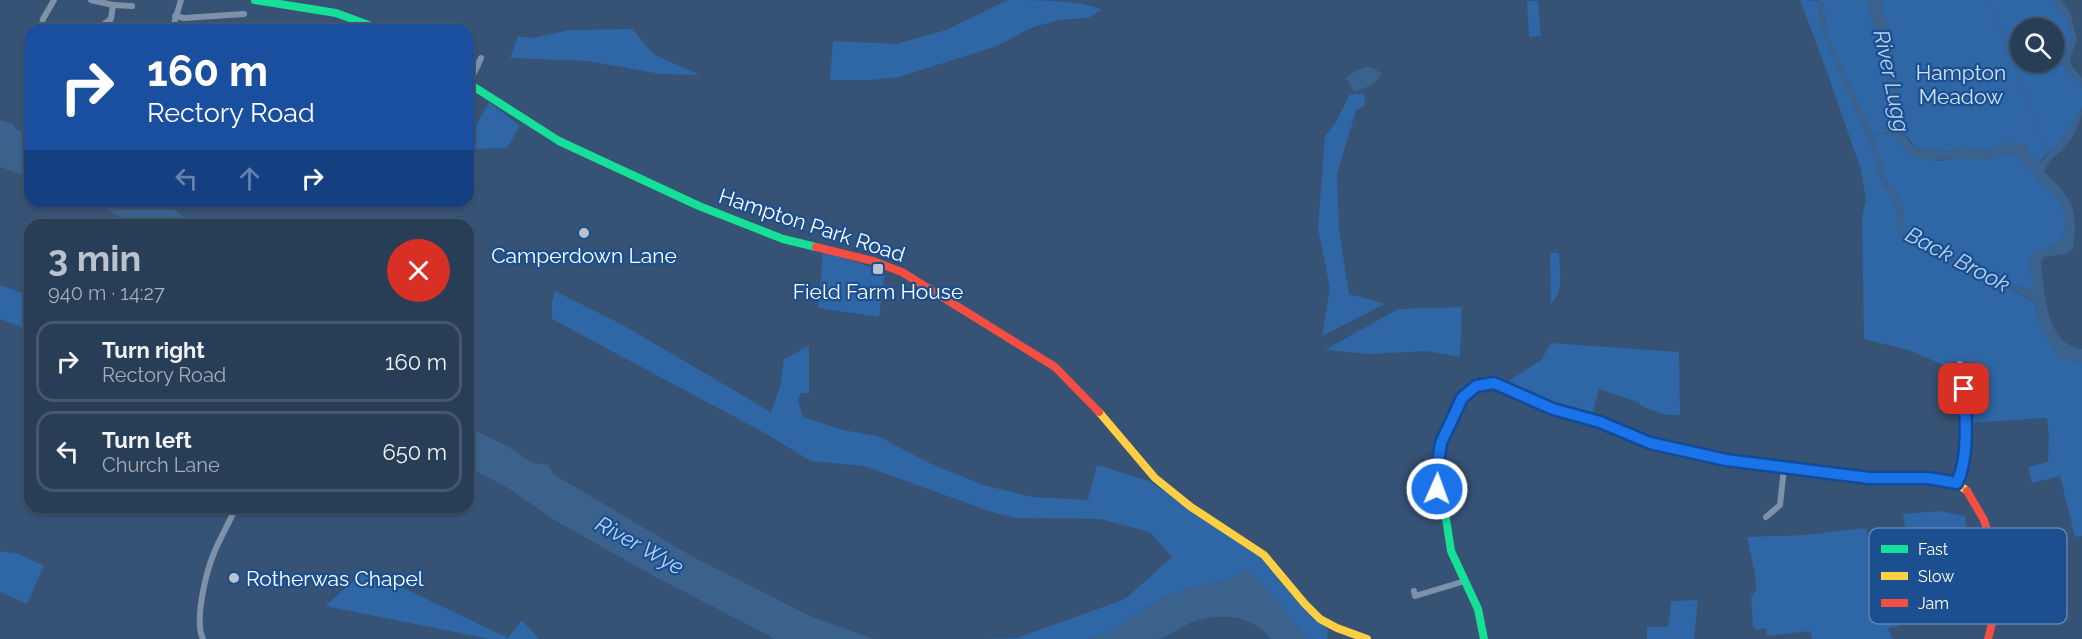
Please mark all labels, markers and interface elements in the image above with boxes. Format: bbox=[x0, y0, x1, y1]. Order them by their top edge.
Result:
map controls bbox=[2010, 18, 2064, 72]
button: search bbox=[2010, 18, 2064, 72]
water label: River Lugg bbox=[1868, 27, 1916, 135]
text: 160 m bbox=[147, 47, 268, 96]
icon: right bbox=[48, 48, 126, 126]
park label: Hampton Meadow bbox=[1916, 60, 2006, 109]
text: Rectory Road bbox=[147, 97, 315, 128]
icon: left bbox=[170, 162, 203, 195]
icon: ahead bbox=[233, 162, 266, 195]
icon: right bbox=[296, 162, 329, 195]
street label: Hampton Park Road bbox=[716, 183, 908, 267]
water label: Back Brook bbox=[1901, 221, 2015, 297]
marker: Camperdown Lane bbox=[577, 226, 591, 240]
text: 3 min bbox=[48, 237, 141, 279]
button: close bbox=[387, 239, 450, 302]
place label: Camperdown Lane bbox=[491, 243, 677, 268]
marker: Field Farm House bbox=[871, 262, 885, 276]
place label: Field Farm House bbox=[793, 279, 963, 304]
text: 940 m · 14:27 bbox=[48, 281, 165, 305]
text: Turn right bbox=[102, 337, 205, 363]
icon: right bbox=[51, 345, 84, 378]
text: 160 m bbox=[385, 349, 447, 375]
text: Rectory Road bbox=[102, 363, 226, 387]
pin bbox=[1938, 363, 1989, 414]
icon: arrive bbox=[1947, 372, 1980, 405]
text: Turn left bbox=[102, 427, 192, 453]
icon: left bbox=[51, 435, 84, 468]
text: 650 m bbox=[382, 439, 447, 465]
text: Church Lane bbox=[102, 453, 220, 477]
position arrow bbox=[1405, 457, 1469, 521]
water label: River Wye bbox=[591, 510, 689, 580]
legend bbox=[1869, 528, 2067, 624]
text: Fast bbox=[1918, 540, 1949, 559]
place label: Rotherwas Chapel bbox=[246, 566, 424, 591]
text: Slow bbox=[1918, 567, 1954, 586]
marker: Rotherwas Chapel bbox=[227, 571, 241, 585]
text: Jam bbox=[1918, 594, 1949, 613]

